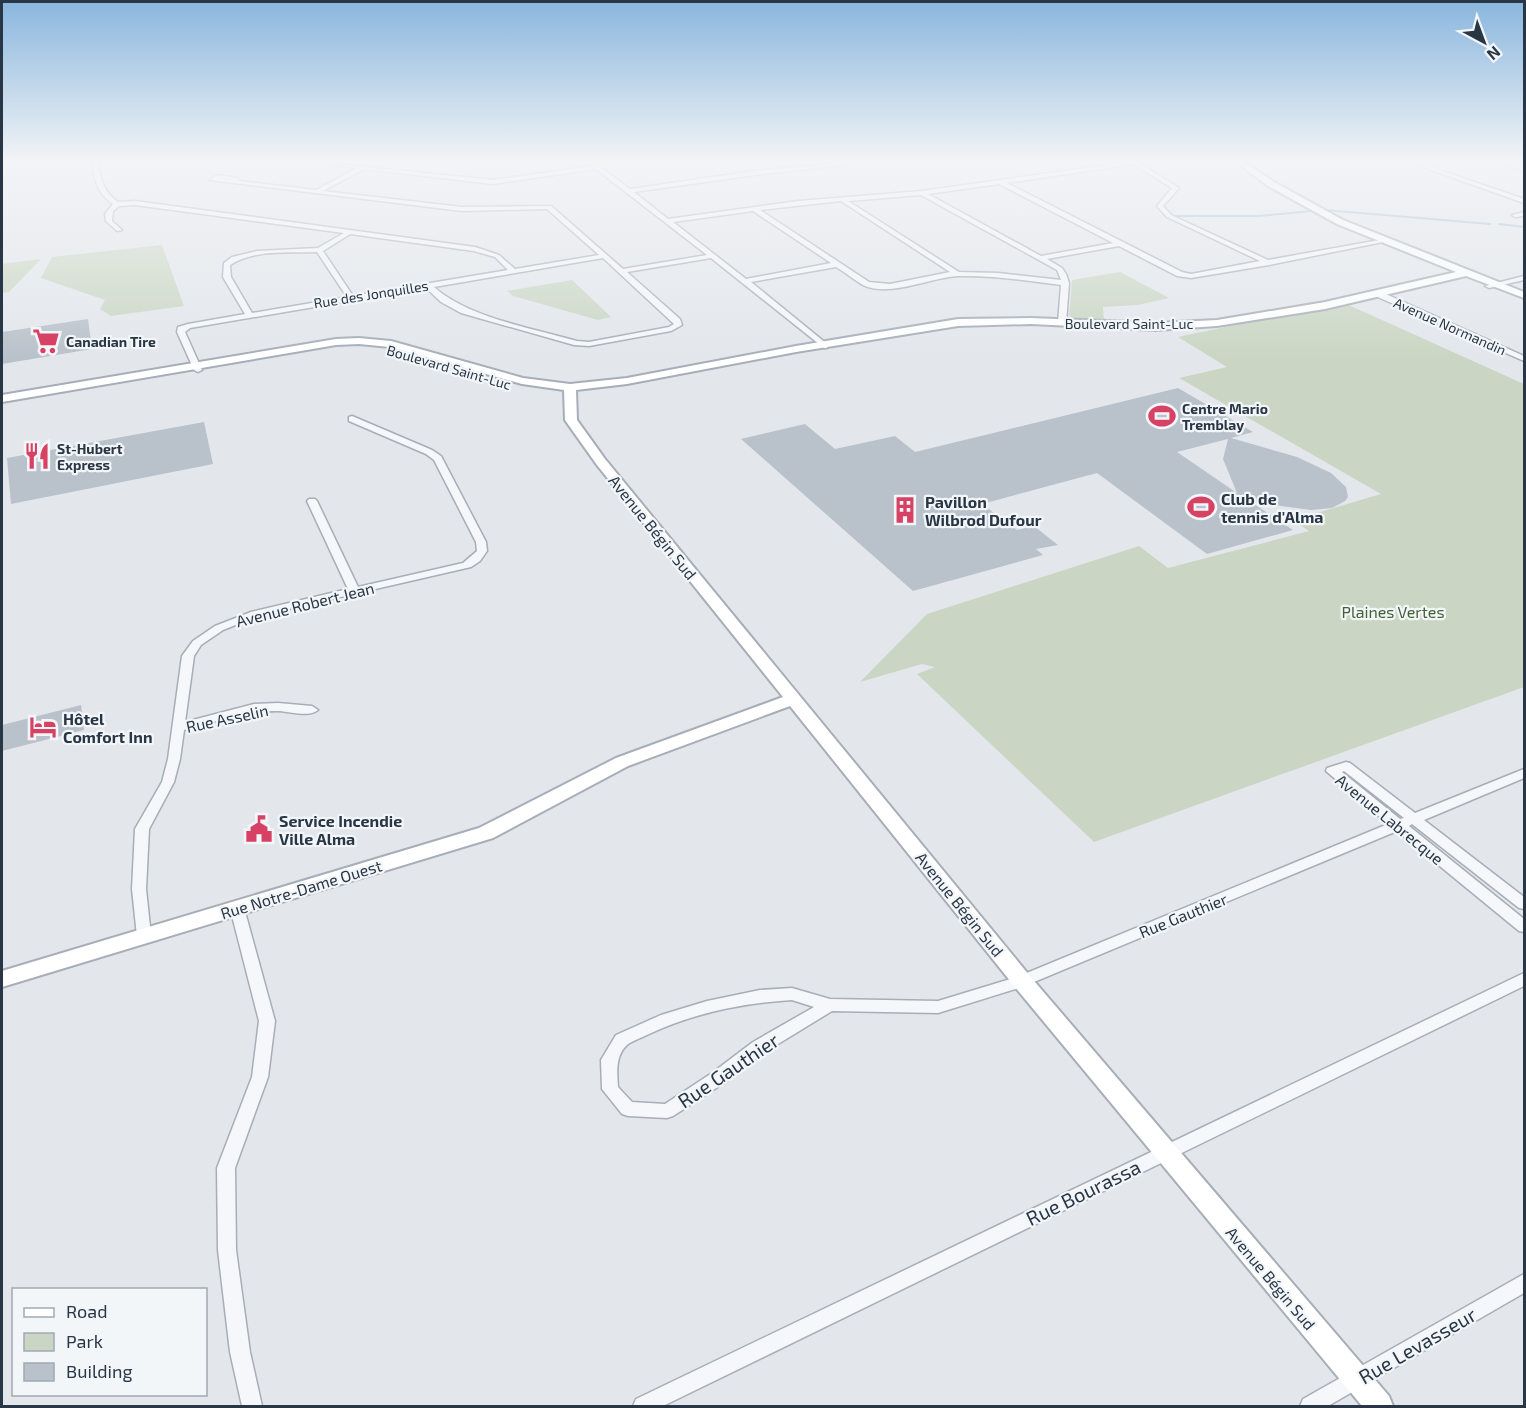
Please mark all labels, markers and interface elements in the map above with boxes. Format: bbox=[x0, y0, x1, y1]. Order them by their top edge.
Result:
north arrow bbox=[1454, 12, 1514, 72]
text: N bbox=[1484, 43, 1505, 65]
street label: Rue des Jonquilles bbox=[312, 277, 430, 311]
street label: Avenue Normandin bbox=[1391, 294, 1509, 358]
street label: Boulevard Saint-Luc bbox=[1065, 315, 1193, 332]
supermarket icon: Canadian Tire bbox=[31, 326, 61, 356]
place label: Canadian Tire bbox=[66, 333, 156, 350]
street label: Boulevard Saint-Luc bbox=[385, 341, 513, 393]
place label: Centre Mario Tremblay bbox=[1182, 400, 1268, 433]
sports icon: Centre Mario Tremblay bbox=[1147, 401, 1177, 431]
place label: St-Hubert Express bbox=[57, 440, 123, 473]
restaurant icon: St-Hubert Express bbox=[22, 441, 52, 471]
street label: Avenue Bégin Sud bbox=[605, 471, 701, 583]
place label: Club de tennis d'Alma bbox=[1221, 489, 1323, 526]
place label: Pavillon Wilbrod Dufour bbox=[925, 492, 1042, 529]
sports icon: Club de tennis d'Alma bbox=[1186, 492, 1216, 522]
building icon: Pavillon Wilbrod Dufour bbox=[890, 495, 920, 525]
street label: Avenue Robert Jean bbox=[234, 578, 376, 630]
park label: Plaines Vertes bbox=[1341, 602, 1445, 621]
street label: Rue Asselin bbox=[184, 700, 270, 736]
place label: Hôtel Comfort Inn bbox=[63, 709, 153, 746]
hotel icon: Hôtel Comfort Inn bbox=[28, 712, 58, 742]
street label: Avenue Labrecque bbox=[1332, 770, 1448, 868]
place label: Service Incendie Ville Alma bbox=[279, 811, 402, 848]
public building icon: Service Incendie Ville Alma bbox=[244, 814, 274, 844]
street label: Avenue Bégin Sud bbox=[912, 848, 1008, 960]
street label: Rue Notre-Dame Ouest bbox=[218, 855, 384, 923]
street label: Rue Gauthier bbox=[1136, 888, 1230, 941]
street label: Rue Gauthier bbox=[673, 1027, 783, 1113]
street label: Rue Bourassa bbox=[1022, 1154, 1144, 1230]
street label: Avenue Bégin Sud bbox=[1222, 1223, 1320, 1333]
legend bbox=[12, 1288, 207, 1396]
text: Road bbox=[66, 1300, 107, 1322]
street label: Rue Levasseur bbox=[1354, 1302, 1480, 1388]
text: Park bbox=[66, 1330, 103, 1352]
text: Building bbox=[66, 1360, 133, 1382]

